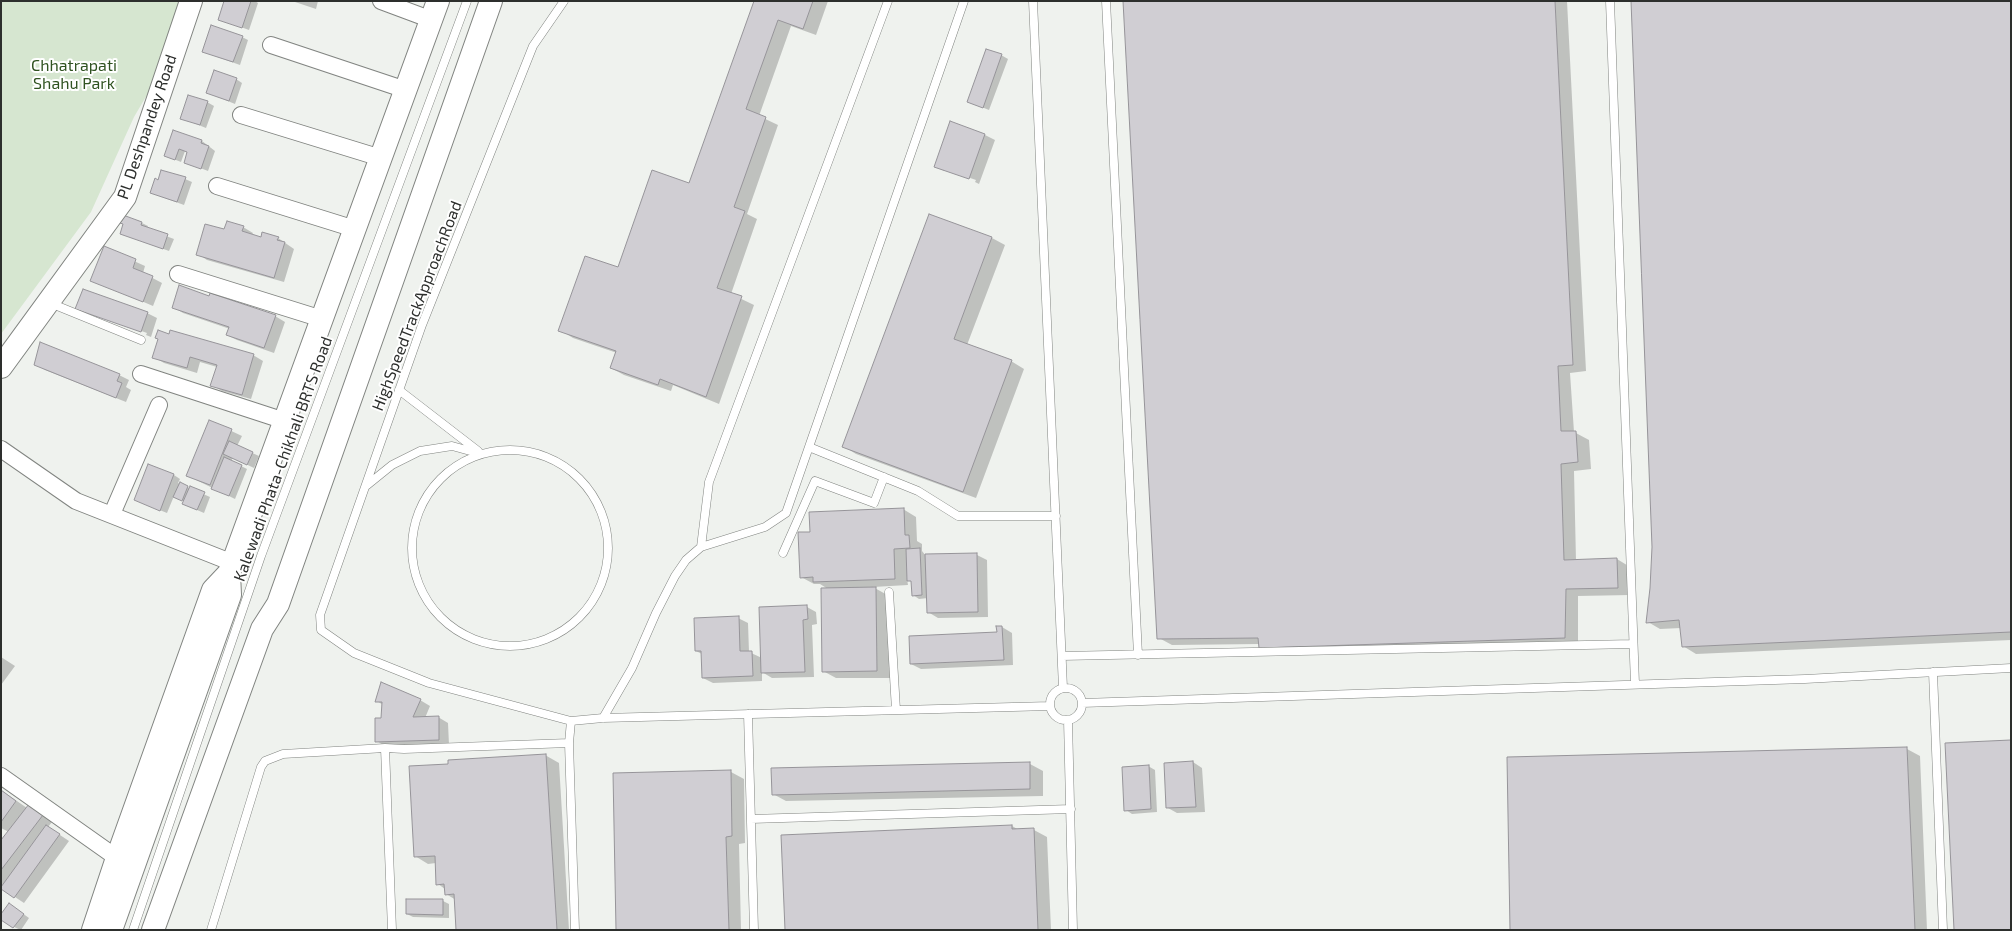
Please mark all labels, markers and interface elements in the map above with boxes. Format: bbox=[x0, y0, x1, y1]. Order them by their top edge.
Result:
street label: PL Deshpandey Road bbox=[113, 52, 181, 202]
park label: Chhatrapati Shahu Park bbox=[31, 56, 117, 94]
street label: HighSpeedTrackApproachRoad bbox=[368, 198, 466, 414]
street label: Kalewadi Phata-Chikhali BRTS Road bbox=[230, 334, 336, 584]

